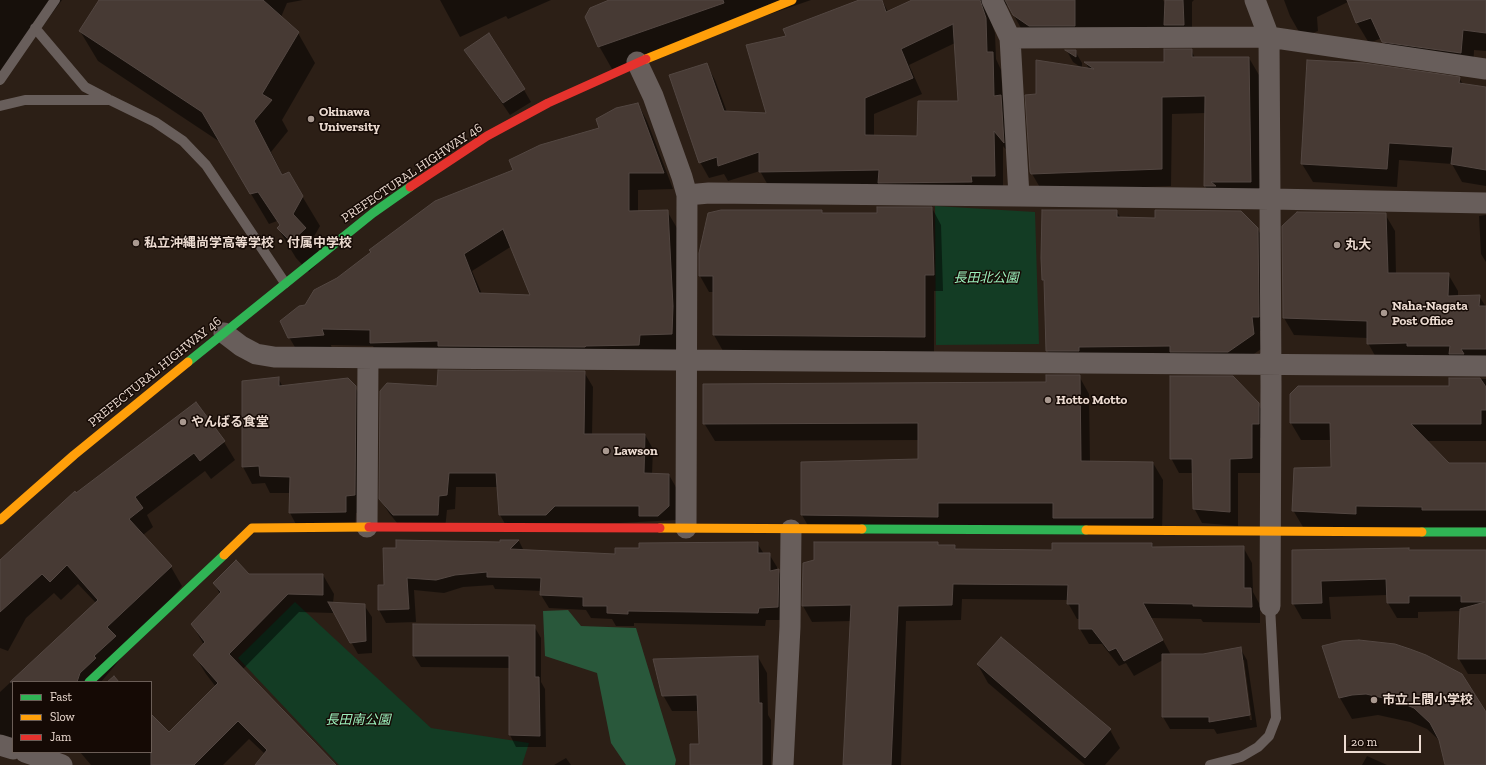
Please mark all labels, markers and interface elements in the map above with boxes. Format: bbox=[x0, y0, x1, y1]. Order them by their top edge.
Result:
place label: Okinawa University bbox=[319, 104, 380, 135]
marker: Okinawa University bbox=[306, 114, 316, 124]
street label: PREFECTURAL HIGHWAY 46 bbox=[339, 120, 485, 226]
place label: 私立沖縄尚学高等学校・付属中学校 bbox=[144, 235, 352, 251]
place label: 丸大 bbox=[1345, 237, 1371, 253]
marker: 私立沖縄尚学高等学校・付属中学校 bbox=[131, 238, 141, 248]
marker: 丸大 bbox=[1332, 240, 1342, 250]
park label: 長田北公園 bbox=[954, 270, 1018, 286]
place label: Naha-Nagata Post Office bbox=[1392, 298, 1468, 329]
marker: Naha-Nagata Post Office bbox=[1379, 308, 1389, 318]
street label: PREFECTURAL HIGHWAY 46 bbox=[85, 314, 225, 430]
place label: Hotto Motto bbox=[1056, 392, 1127, 408]
marker: Hotto Motto bbox=[1043, 395, 1053, 405]
place label: やんばる食堂 bbox=[191, 414, 269, 430]
marker: やんばる食堂 bbox=[178, 417, 188, 427]
place label: Lawson bbox=[614, 443, 658, 459]
marker: Lawson bbox=[601, 446, 611, 456]
legend bbox=[12, 681, 152, 753]
text: Fast bbox=[50, 690, 72, 704]
place label: 市立上間小学校 bbox=[1382, 692, 1473, 708]
marker: 市立上間小学校 bbox=[1369, 695, 1379, 705]
text: Slow bbox=[50, 710, 75, 724]
park label: 長田南公園 bbox=[326, 712, 390, 728]
scale bar bbox=[1346, 727, 1423, 753]
text: Jam bbox=[50, 730, 71, 744]
text: 20 m bbox=[1351, 735, 1377, 749]

